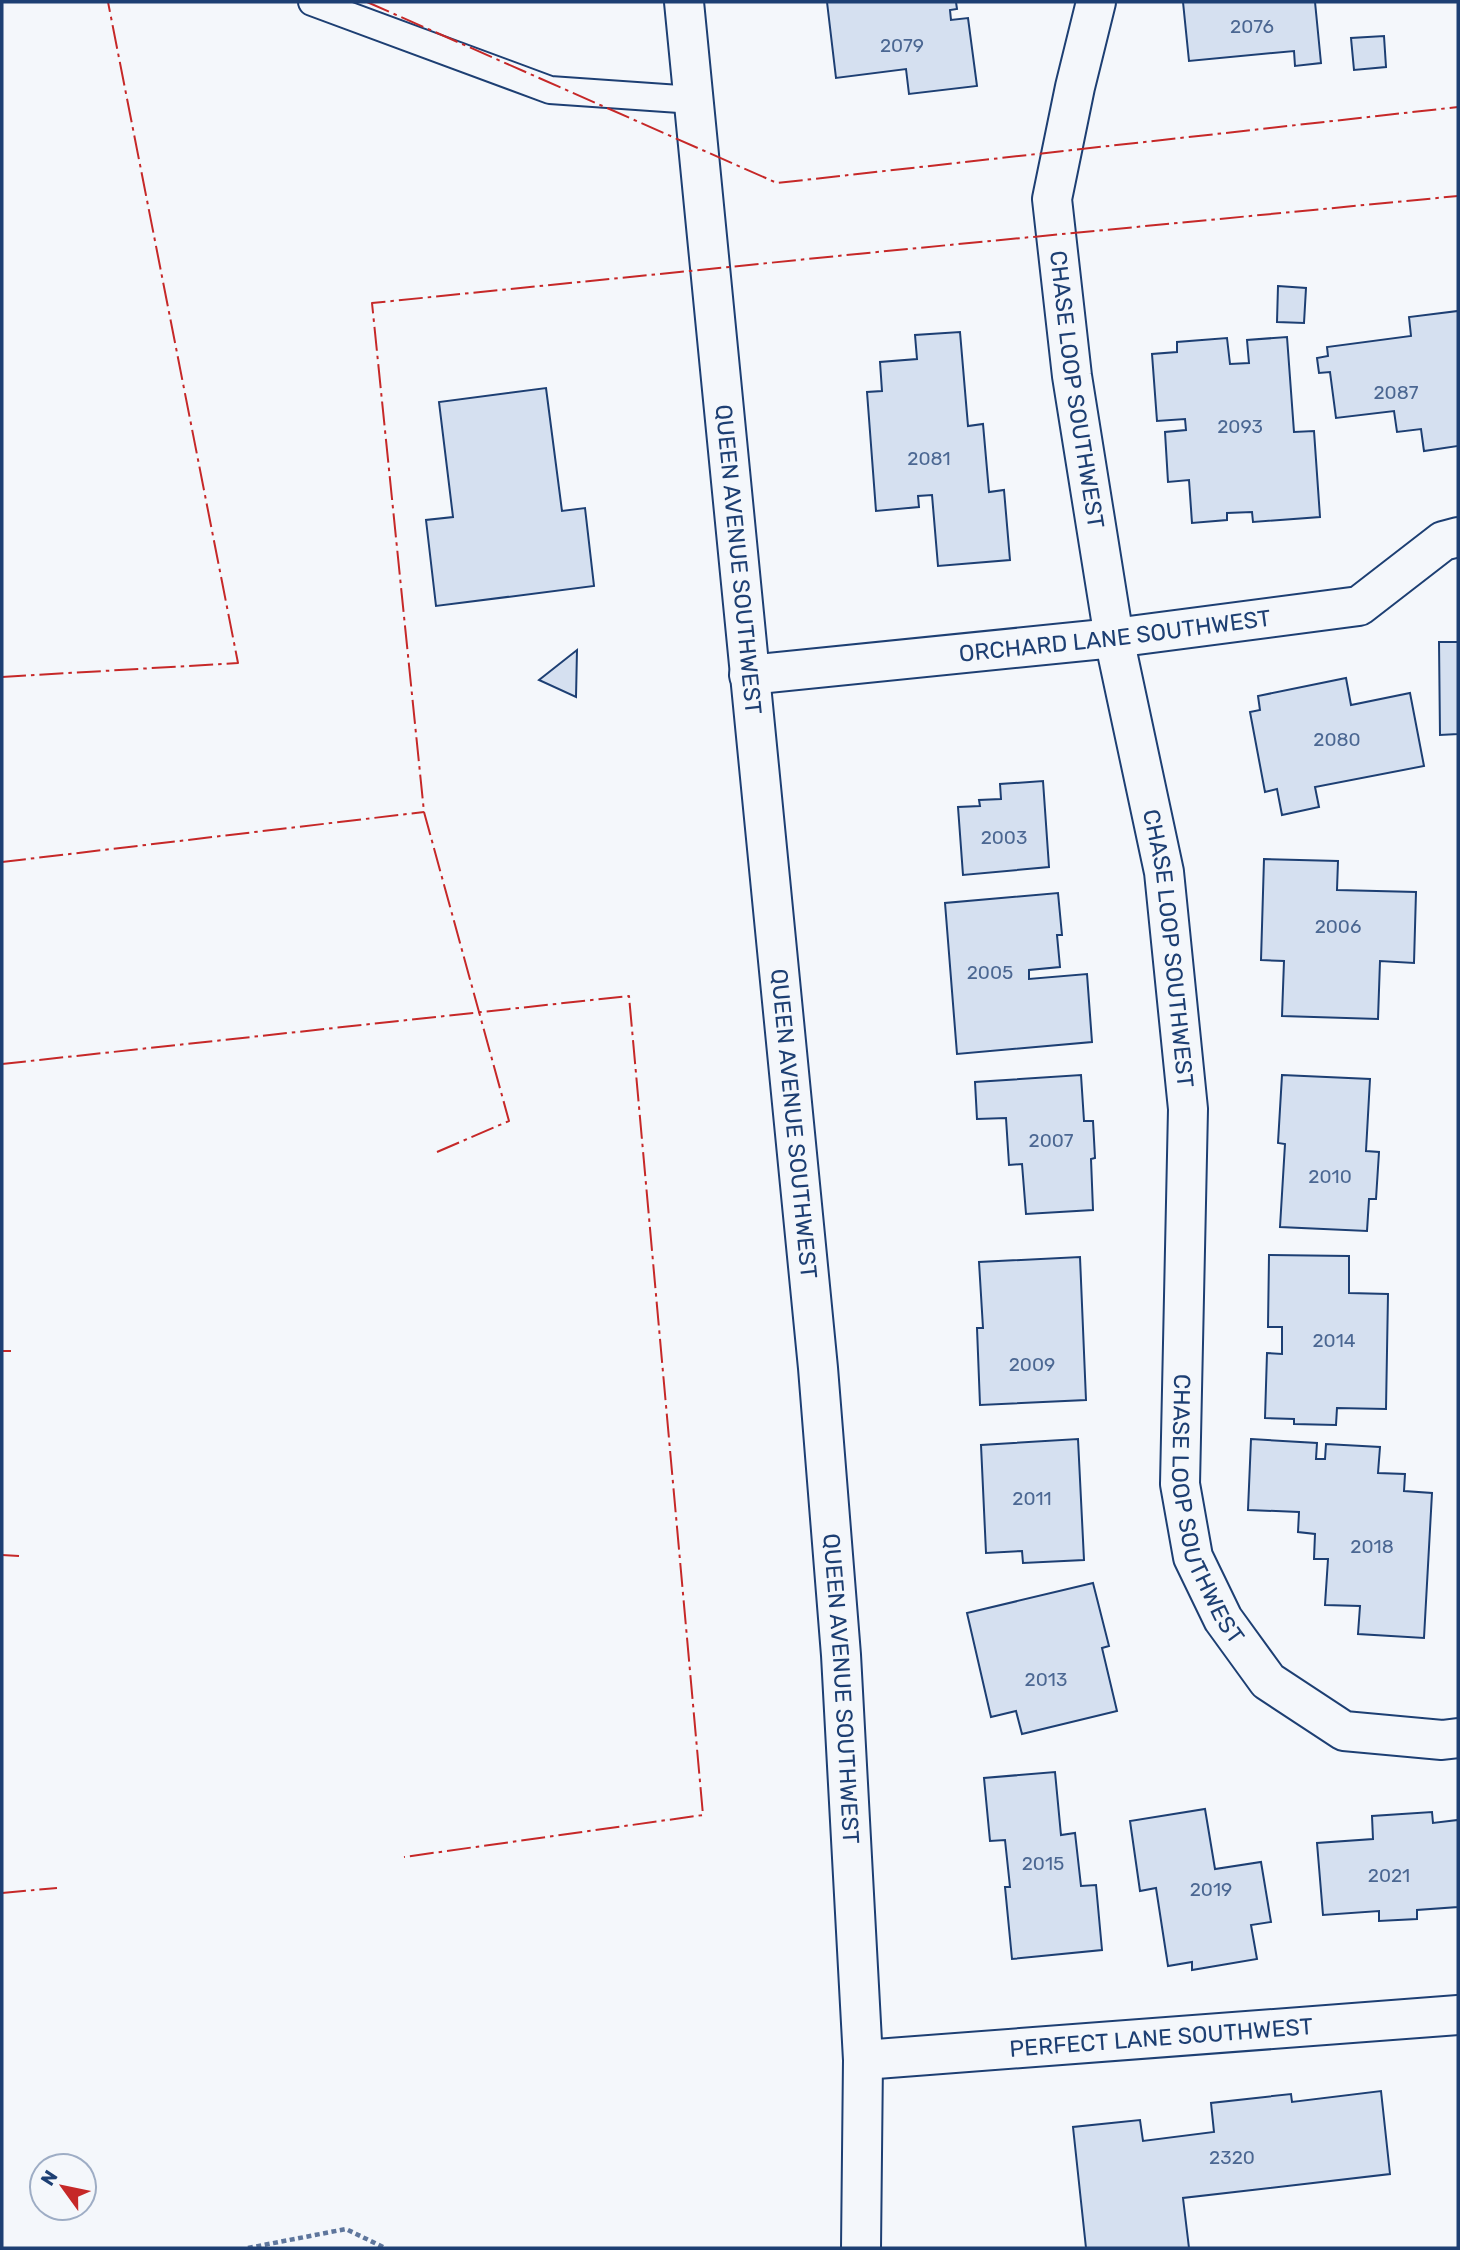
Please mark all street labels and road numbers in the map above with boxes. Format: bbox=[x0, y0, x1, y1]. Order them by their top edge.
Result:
street label: CHASE LOOP SOUTHWEST bbox=[1044, 249, 1110, 530]
street label: QUEEN AVENUE SOUTHWEST bbox=[710, 403, 768, 716]
street label: ORCHARD LANE SOUTHWEST bbox=[958, 604, 1273, 668]
street label: CHASE LOOP SOUTHWEST bbox=[1137, 807, 1200, 1089]
street label: QUEEN AVENUE SOUTHWEST bbox=[765, 967, 823, 1280]
street label: CHASE LOOP SOUTHWEST bbox=[1166, 1374, 1250, 1649]
street label: QUEEN AVENUE SOUTHWEST bbox=[817, 1532, 865, 1845]
street label: PERFECT LANE SOUTHWEST bbox=[1008, 2012, 1314, 2063]

